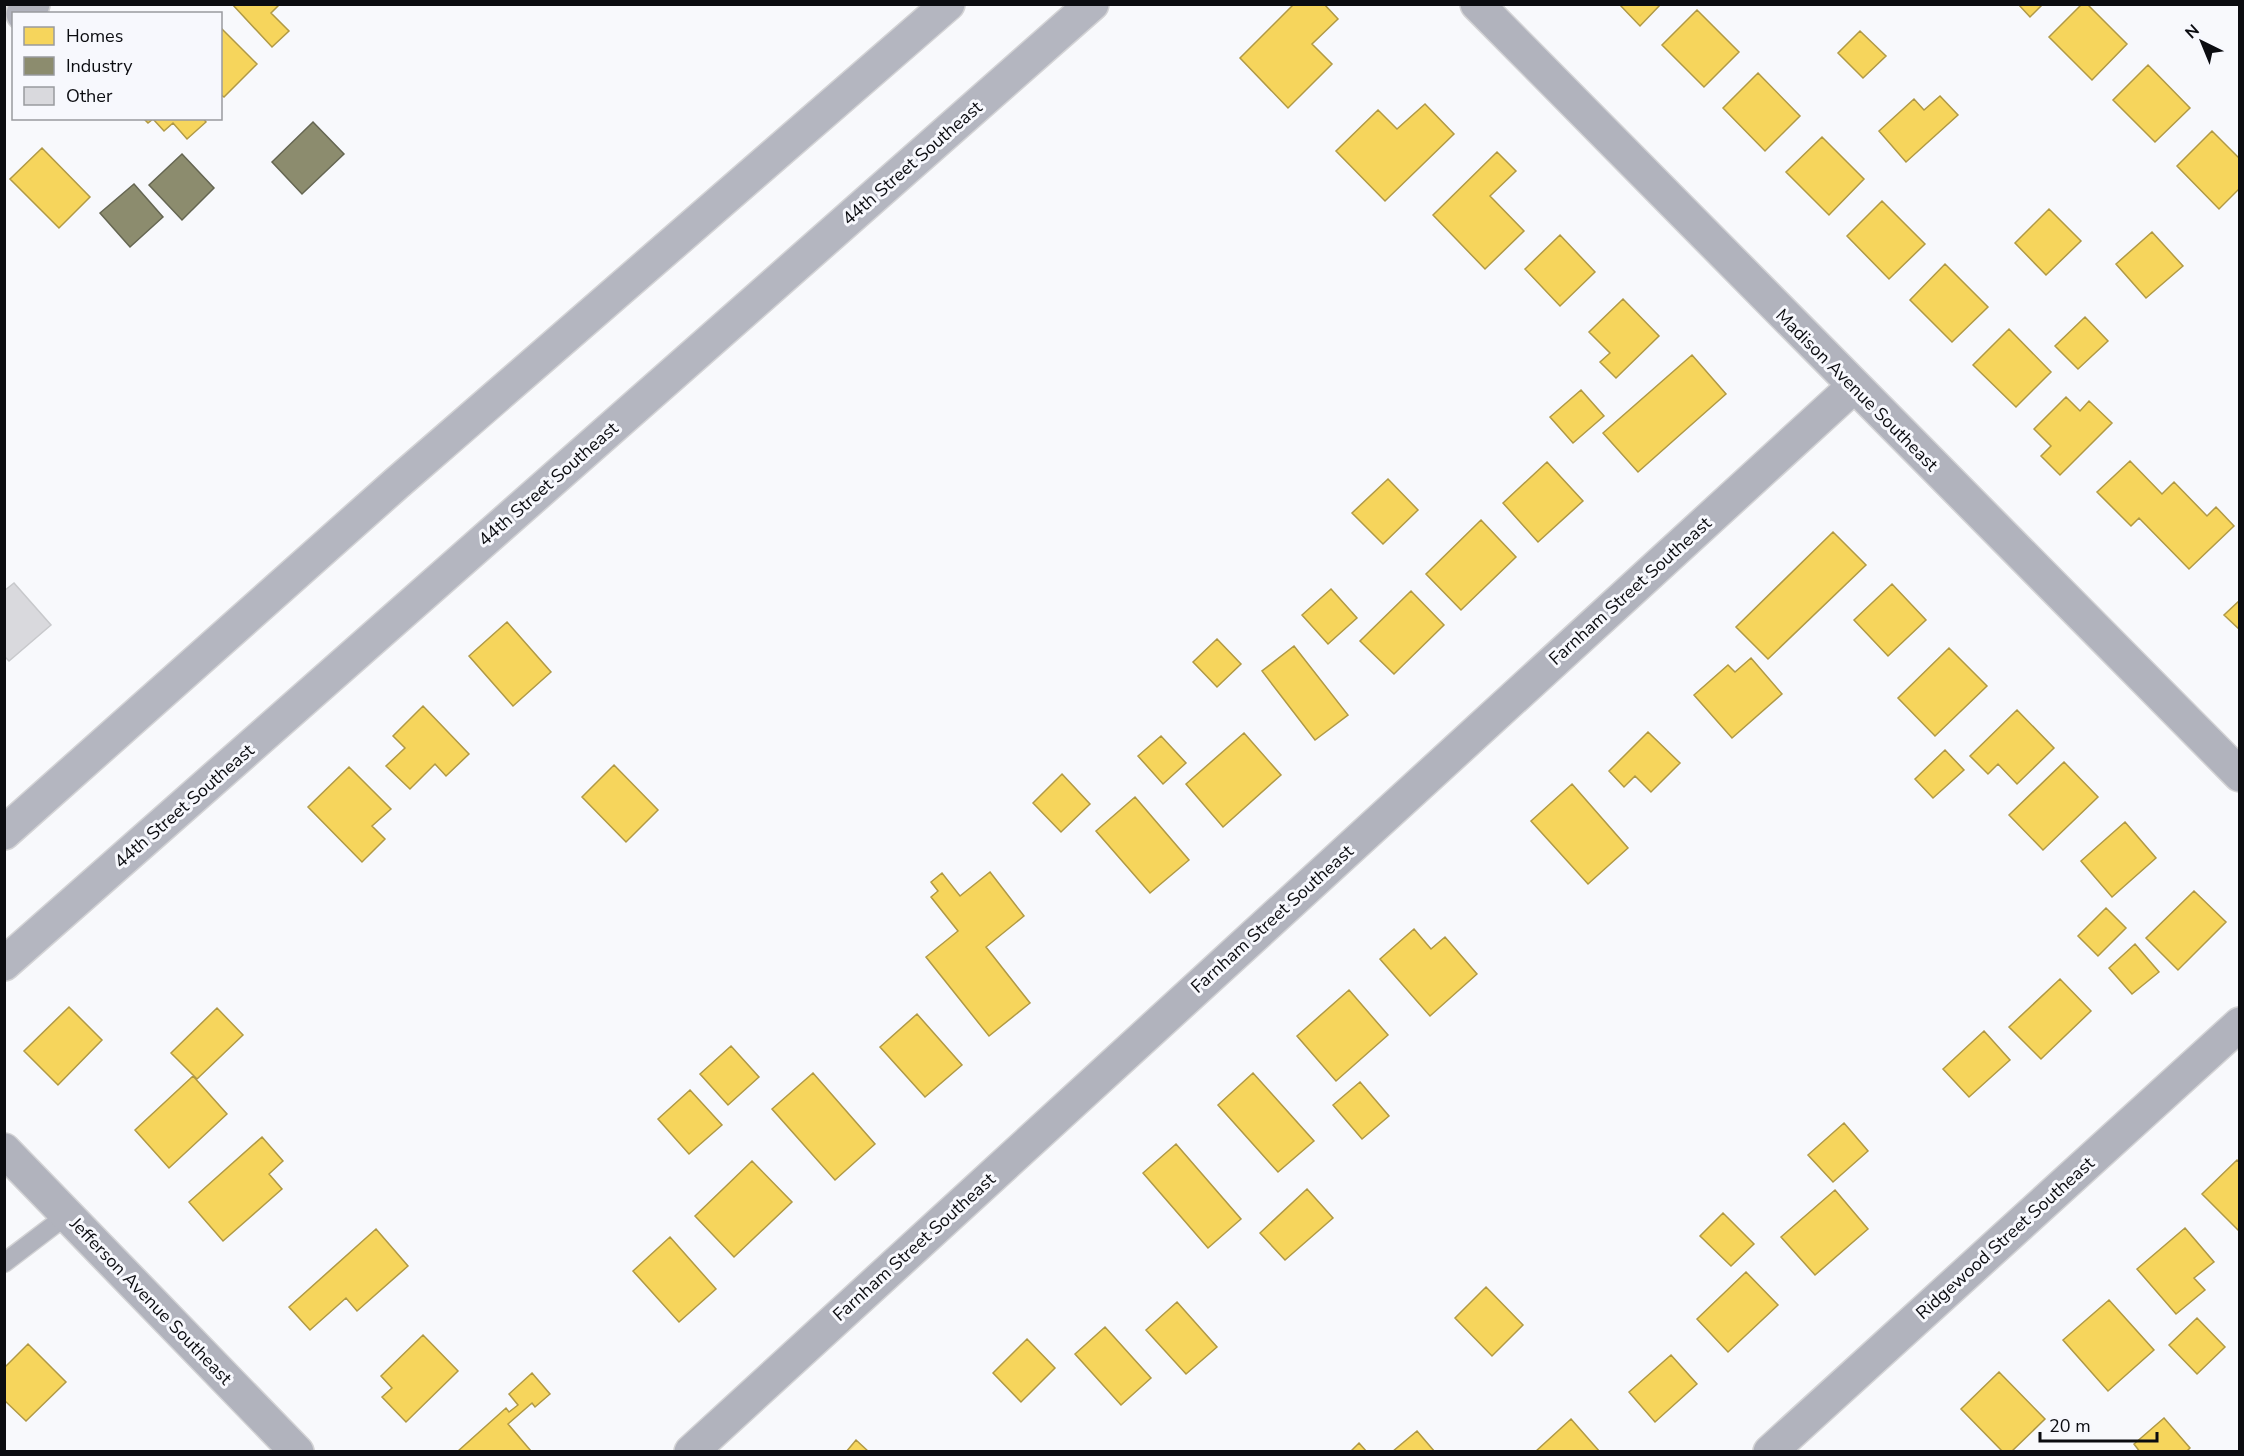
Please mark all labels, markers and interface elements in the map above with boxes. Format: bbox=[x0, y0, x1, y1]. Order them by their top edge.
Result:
legend bbox=[12, 12, 222, 120]
north arrow bbox=[2172, 12, 2232, 72]
text: N bbox=[2181, 20, 2204, 44]
text: Homes bbox=[66, 24, 123, 48]
text: Industry bbox=[66, 54, 133, 78]
text: Other bbox=[66, 84, 113, 108]
street label: 44th Street Southeast bbox=[837, 95, 988, 231]
street label: Madison Avenue Southeast bbox=[1770, 303, 1944, 477]
street label: 44th Street Southeast bbox=[473, 416, 624, 552]
street label: Farnham Street Southeast bbox=[1544, 511, 1717, 670]
street label: 44th Street Southeast bbox=[109, 738, 260, 874]
street label: Farnham Street Southeast bbox=[1186, 839, 1359, 998]
street label: Ridgewood Street Southeast bbox=[1911, 1151, 2100, 1325]
street label: Farnham Street Southeast bbox=[828, 1167, 1001, 1326]
street label: Jefferson Avenue Southeast bbox=[64, 1211, 238, 1390]
scale bar bbox=[2040, 1405, 2157, 1443]
text: 20 m bbox=[2049, 1414, 2091, 1438]

